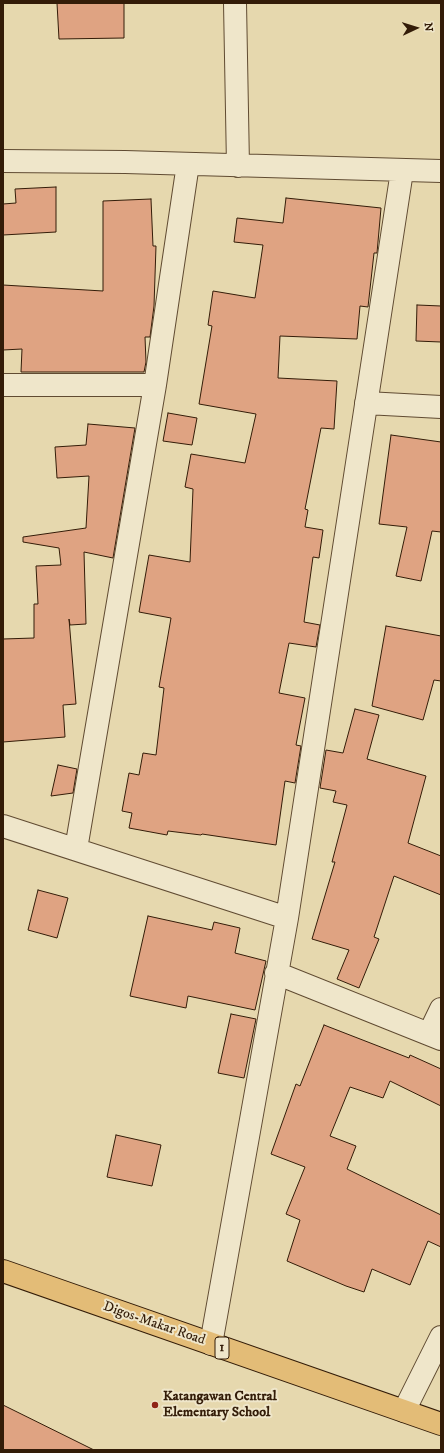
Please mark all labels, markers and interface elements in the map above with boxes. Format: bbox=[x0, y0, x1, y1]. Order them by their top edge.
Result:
north arrow bbox=[396, 8, 436, 48]
text: N bbox=[421, 22, 435, 32]
street label: Digos-Makar Road bbox=[101, 1299, 207, 1349]
road number: 1 bbox=[215, 1337, 229, 1359]
place label: Katangawan Central Elementary School bbox=[163, 1389, 277, 1422]
marker: Katangawan Central Elementary School bbox=[150, 1400, 160, 1410]

